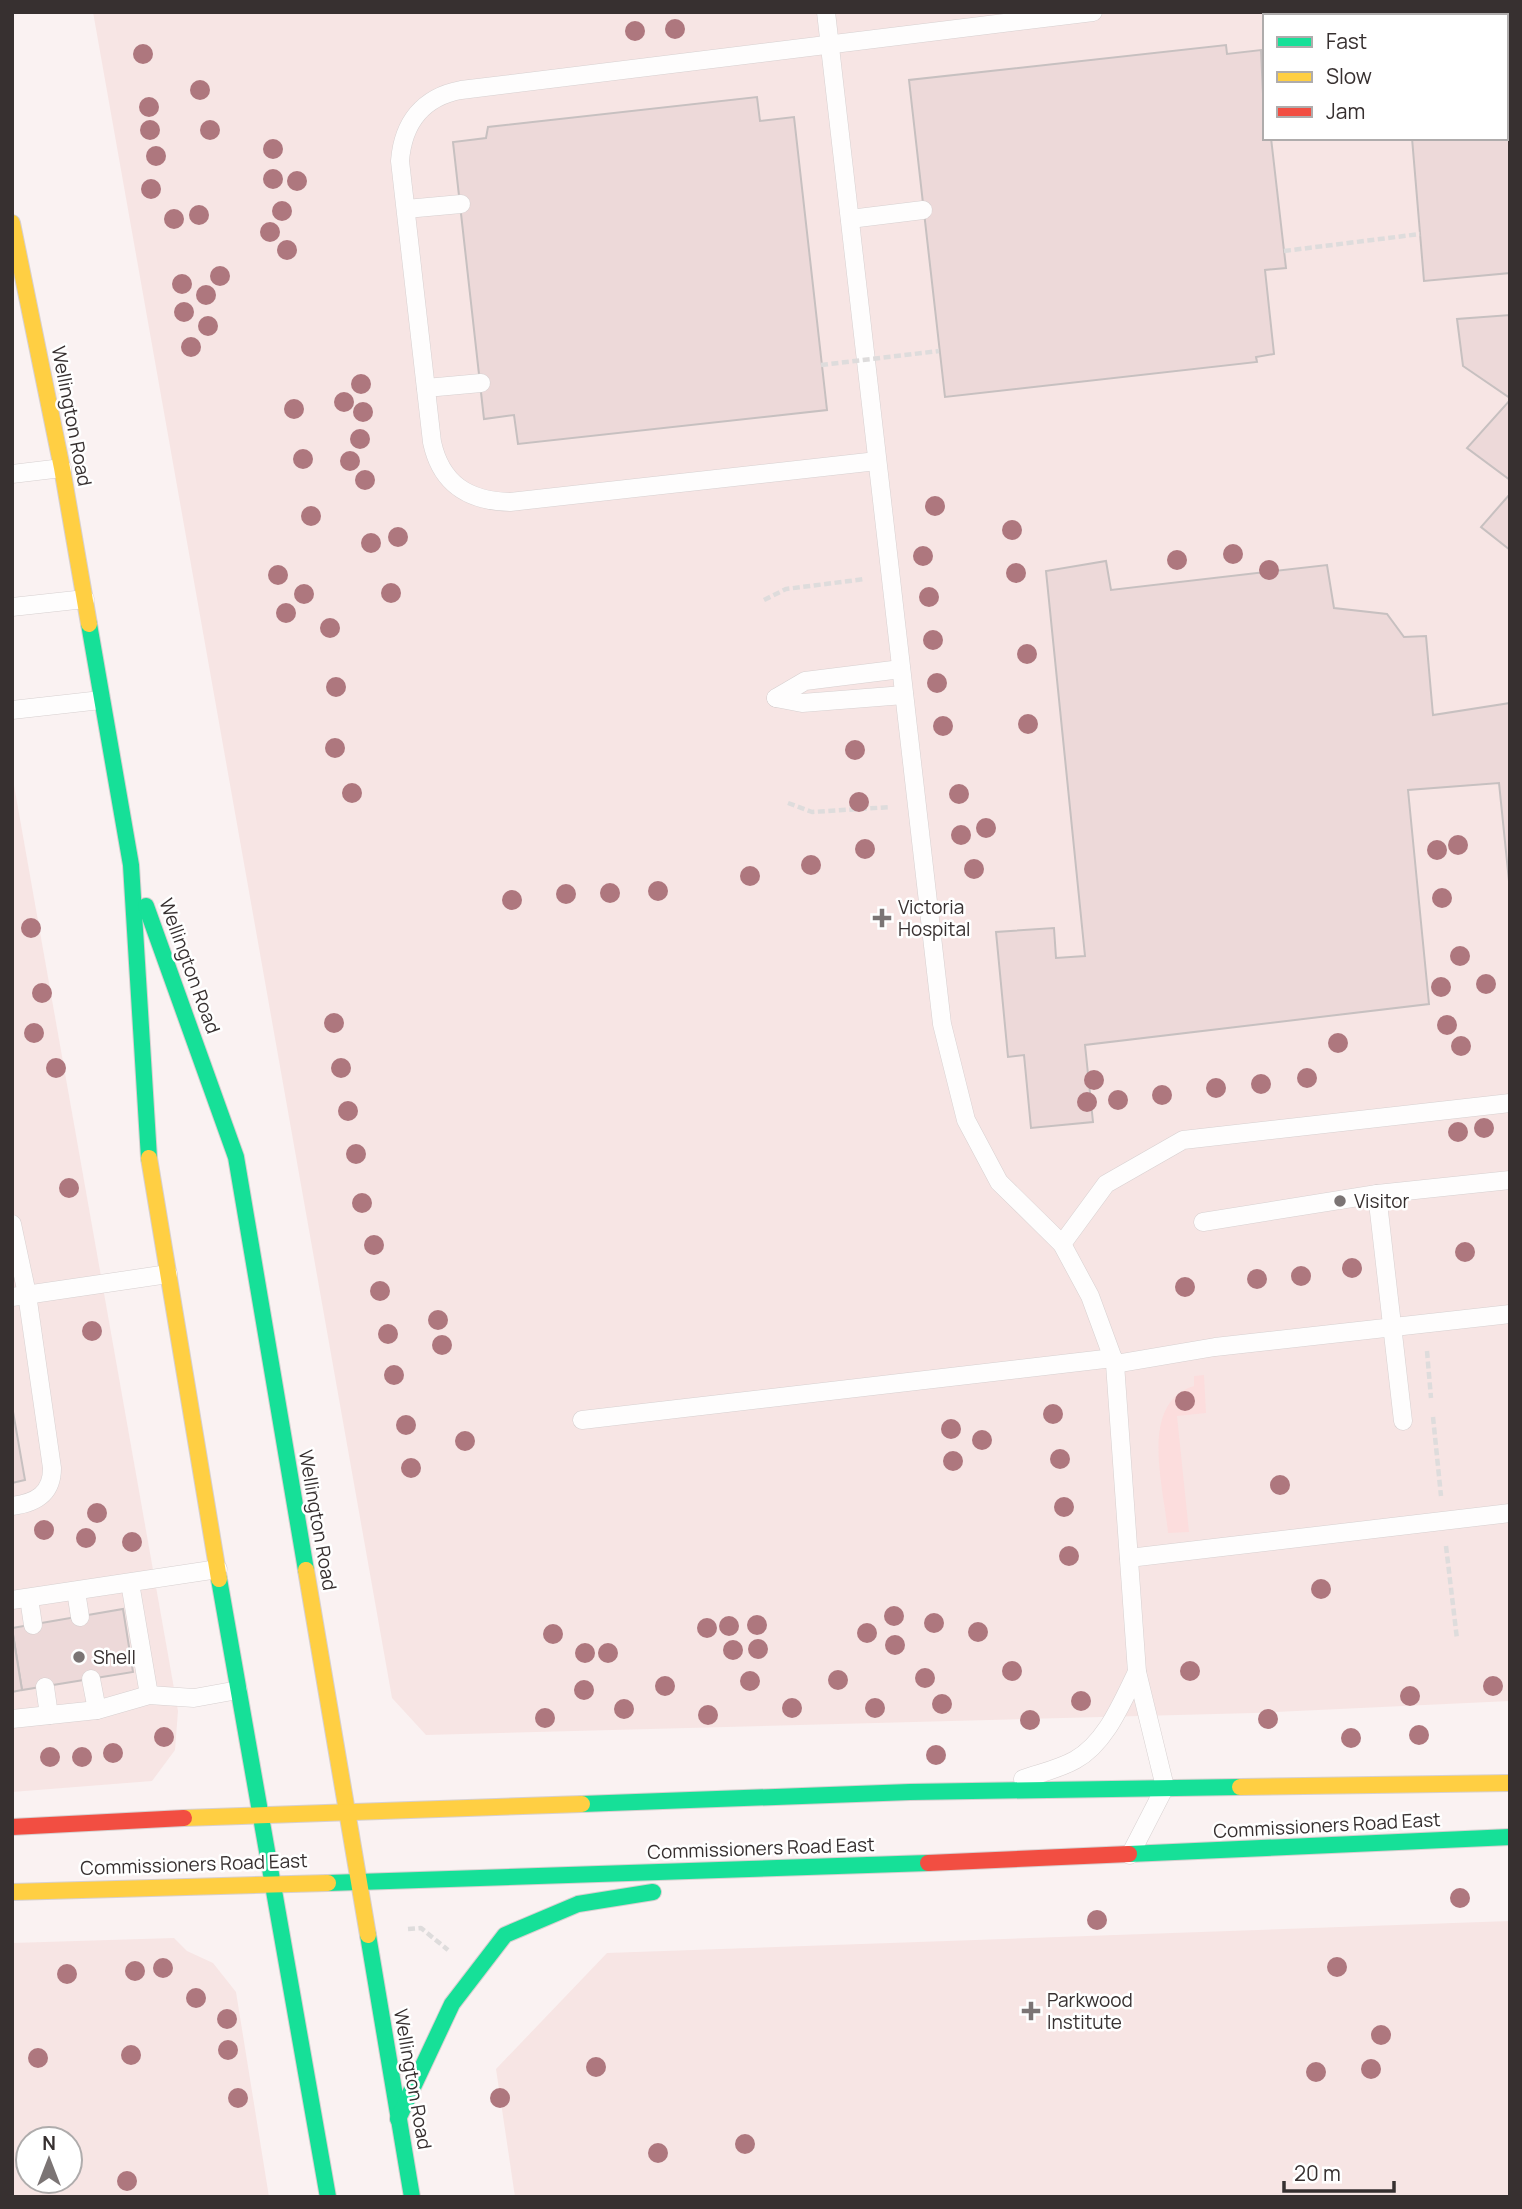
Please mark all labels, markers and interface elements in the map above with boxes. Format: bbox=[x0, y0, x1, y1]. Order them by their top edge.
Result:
legend bbox=[1263, 14, 1508, 140]
text: Fast bbox=[1326, 27, 1367, 55]
text: Slow bbox=[1326, 62, 1372, 90]
text: Jam bbox=[1326, 97, 1365, 125]
street label: Wellington Road bbox=[46, 344, 98, 488]
place label: Victoria Hospital bbox=[898, 894, 970, 942]
street label: Wellington Road bbox=[153, 895, 227, 1037]
marker: Victoria Hospital bbox=[872, 908, 892, 928]
place label: Visitor bbox=[1354, 1188, 1409, 1214]
marker: Visitor bbox=[1332, 1193, 1348, 1209]
street label: Wellington Road bbox=[293, 1448, 343, 1592]
place label: Shell bbox=[93, 1644, 136, 1670]
marker: Shell bbox=[71, 1649, 87, 1665]
street label: Commissioners Road East bbox=[1213, 1806, 1441, 1844]
street label: Commissioners Road East bbox=[647, 1831, 875, 1865]
street label: Commissioners Road East bbox=[80, 1847, 308, 1881]
place label: Parkwood Institute bbox=[1047, 1987, 1133, 2035]
marker: Parkwood Institute bbox=[1021, 2001, 1041, 2021]
street label: Wellington Road bbox=[388, 2007, 438, 2151]
north arrow bbox=[14, 2125, 84, 2195]
text: N bbox=[42, 2130, 56, 2156]
scale bar bbox=[1284, 2150, 1394, 2194]
text: 20 m bbox=[1294, 2159, 1341, 2187]

